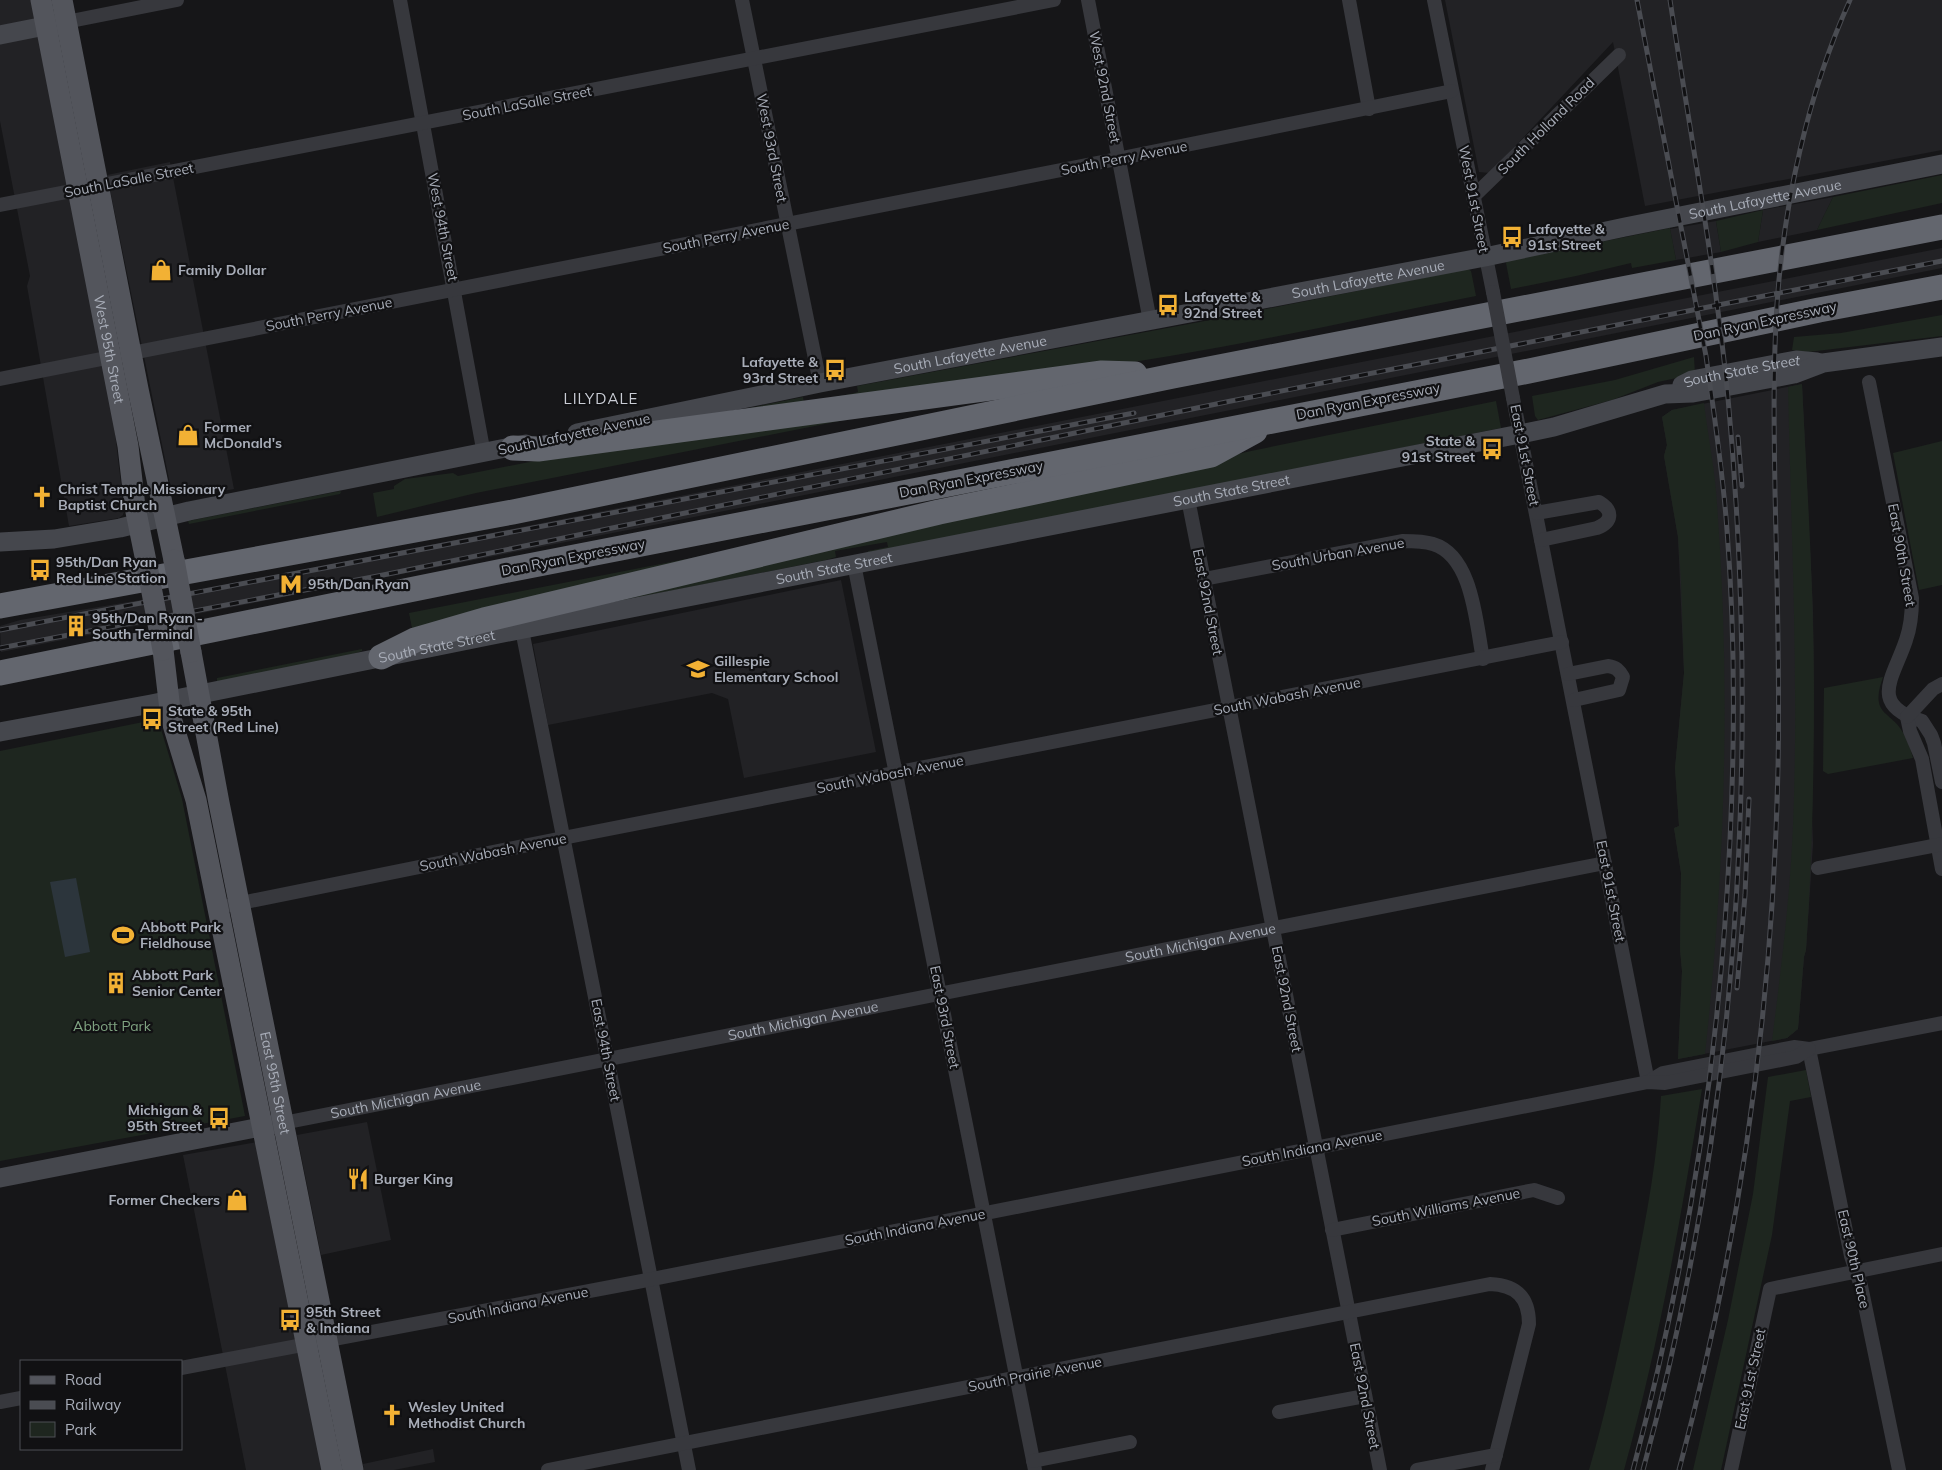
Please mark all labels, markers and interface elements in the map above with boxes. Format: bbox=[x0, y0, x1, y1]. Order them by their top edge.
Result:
street label: West 92nd Street bbox=[1085, 30, 1125, 145]
street label: South Holland Road bbox=[1494, 74, 1598, 178]
street label: South LaSalle Street bbox=[461, 82, 593, 124]
street label: West 93rd Street bbox=[753, 92, 791, 204]
street label: South Perry Avenue bbox=[1059, 137, 1189, 179]
street label: West 91st Street bbox=[1455, 144, 1493, 254]
street label: South LaSalle Street bbox=[63, 159, 195, 201]
street label: West 94th Street bbox=[424, 171, 462, 283]
street label: South Lafayette Avenue bbox=[1687, 175, 1843, 223]
street label: South Perry Avenue bbox=[661, 215, 791, 257]
place label: Lafayette & 91st Street bbox=[1528, 220, 1605, 254]
bus stop icon: Lafayette & 91st Street bbox=[1499, 224, 1525, 250]
street label: South Lafayette Avenue bbox=[1290, 256, 1446, 302]
shop icon: Family Dollar bbox=[148, 257, 174, 283]
place label: Family Dollar bbox=[178, 261, 267, 279]
place label: Lafayette & 92nd Street bbox=[1184, 288, 1263, 322]
bus stop icon: Lafayette & 92nd Street bbox=[1155, 292, 1181, 318]
street label: South Perry Avenue bbox=[264, 293, 394, 335]
street label: West 95th Street bbox=[90, 294, 129, 405]
street label: Dan Ryan Expressway bbox=[1692, 297, 1839, 345]
street label: South Lafayette Avenue bbox=[892, 331, 1048, 378]
street label: South State Street bbox=[1680, 351, 1801, 392]
place label: Lafayette & 93rd Street bbox=[741, 353, 819, 387]
bus stop icon: Lafayette & 93rd Street bbox=[822, 357, 848, 383]
street label: Dan Ryan Expressway bbox=[1295, 378, 1442, 424]
district label: LILYDALE bbox=[564, 389, 638, 408]
street label: East 91st Street bbox=[1506, 403, 1544, 507]
street label: South Lafayette Avenue bbox=[496, 409, 652, 459]
place label: Former McDonald's bbox=[204, 418, 282, 452]
shop icon: Former McDonald's bbox=[175, 422, 201, 448]
place label: State & 91st Street bbox=[1402, 432, 1476, 466]
bus stop icon: State & 91st Street bbox=[1479, 436, 1505, 462]
street label: Dan Ryan Expressway bbox=[898, 456, 1045, 502]
street label: South State Street bbox=[1172, 470, 1291, 511]
place label: Christ Temple Missionary Baptist Church bbox=[58, 480, 226, 514]
church icon: Christ Temple Missionary Baptist Church bbox=[29, 484, 55, 510]
street label: East 90th Street bbox=[1884, 502, 1920, 608]
street label: South Urban Avenue bbox=[1270, 533, 1406, 575]
street label: Dan Ryan Expressway bbox=[500, 534, 647, 580]
street label: East 92nd Street bbox=[1189, 547, 1227, 657]
street label: South State Street bbox=[774, 548, 894, 588]
place label: 95th/Dan Ryan Red Line Station bbox=[56, 553, 166, 587]
bus stop icon: 95th/Dan Ryan Red Line Station bbox=[27, 557, 53, 583]
metro station icon: 95th/Dan Ryan bbox=[278, 571, 304, 597]
place label: 95th/Dan Ryan bbox=[308, 575, 409, 593]
place label: 95th/Dan Ryan - South Terminal bbox=[92, 609, 203, 643]
building icon: 95th/Dan Ryan - South Terminal bbox=[63, 613, 89, 639]
street label: South State Street bbox=[377, 626, 497, 667]
place label: Gillespie Elementary School bbox=[714, 652, 838, 686]
school or university icon: Gillespie Elementary School bbox=[685, 656, 711, 682]
street label: South Wabash Avenue bbox=[1212, 673, 1362, 719]
place label: State & 95th Street (Red Line) bbox=[168, 702, 279, 736]
bus stop icon: State & 95th Street (Red Line) bbox=[139, 706, 165, 732]
street label: South Wabash Avenue bbox=[815, 751, 965, 797]
street label: South Wabash Avenue bbox=[418, 829, 568, 875]
street label: East 91st Street bbox=[1592, 839, 1630, 943]
place label: Abbott Park Fieldhouse bbox=[140, 918, 221, 952]
street label: South Michigan Avenue bbox=[1124, 919, 1277, 966]
sports icon: Abbott Park Fieldhouse bbox=[110, 922, 136, 948]
street label: East 92nd Street bbox=[1268, 944, 1306, 1054]
street label: East 93rd Street bbox=[926, 964, 964, 1070]
place label: Abbott Park Senior Center bbox=[132, 966, 223, 1000]
building icon: Abbott Park Senior Center bbox=[103, 970, 129, 996]
street label: East 94th Street bbox=[587, 997, 625, 1103]
street label: South Michigan Avenue bbox=[726, 997, 880, 1044]
park label: Abbott Park bbox=[73, 1017, 152, 1035]
street label: East 95th Street bbox=[256, 1030, 294, 1136]
street label: South Michigan Avenue bbox=[329, 1075, 482, 1122]
place label: Michigan & 95th Street bbox=[127, 1101, 203, 1135]
bus stop icon: Michigan & 95th Street bbox=[206, 1105, 232, 1131]
street label: South Indiana Avenue bbox=[1240, 1126, 1384, 1170]
restaurant icon: Burger King bbox=[345, 1166, 371, 1192]
place label: Burger King bbox=[374, 1170, 453, 1188]
street label: South Williams Avenue bbox=[1370, 1184, 1522, 1230]
shop icon: Former Checkers bbox=[224, 1187, 250, 1213]
place label: Former Checkers bbox=[108, 1191, 220, 1209]
street label: South Indiana Avenue bbox=[843, 1205, 987, 1249]
street label: East 90th Place bbox=[1834, 1208, 1874, 1310]
street label: South Indiana Avenue bbox=[446, 1283, 590, 1327]
place label: 95th Street & Indiana bbox=[306, 1303, 381, 1337]
bus stop icon: 95th Street & Indiana bbox=[277, 1307, 303, 1333]
street label: East 91st Street bbox=[1730, 1327, 1770, 1431]
street label: East 92nd Street bbox=[1346, 1341, 1384, 1451]
street label: South Prairie Avenue bbox=[967, 1352, 1103, 1396]
legend bbox=[20, 1360, 182, 1450]
text: Road bbox=[65, 1370, 102, 1389]
text: Railway bbox=[65, 1395, 121, 1414]
place label: Wesley United Methodist Church bbox=[408, 1398, 526, 1432]
church icon: Wesley United Methodist Church bbox=[379, 1402, 405, 1428]
text: Park bbox=[65, 1420, 97, 1439]

